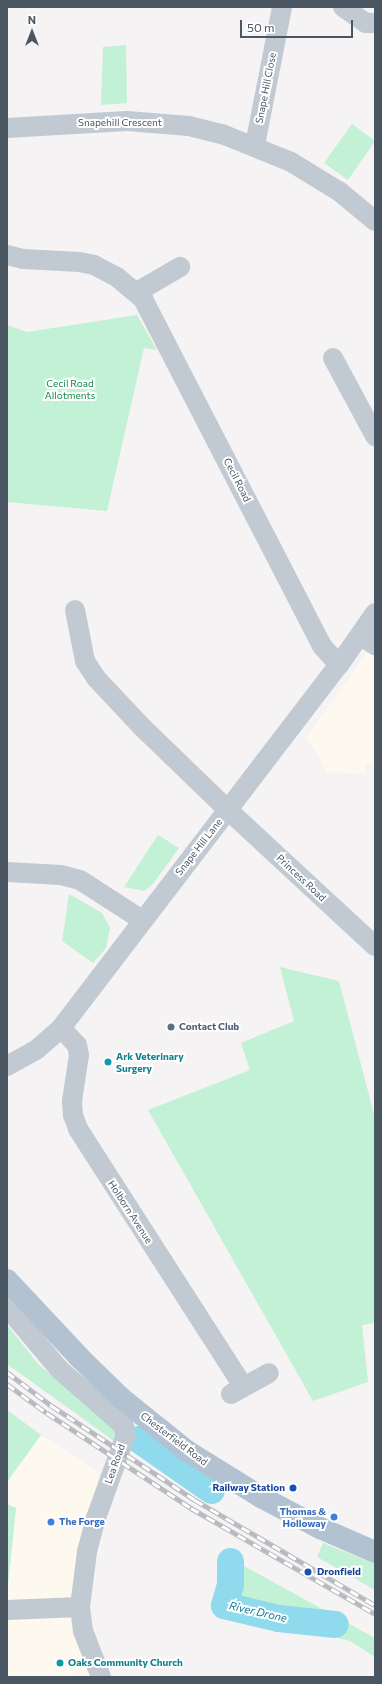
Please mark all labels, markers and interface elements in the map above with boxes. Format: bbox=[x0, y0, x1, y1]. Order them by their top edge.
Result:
north arrow bbox=[12, 12, 52, 52]
scale bar bbox=[242, 12, 355, 38]
text: N bbox=[28, 13, 36, 26]
text: 50 m bbox=[247, 20, 275, 34]
street label: Snape Hill Close bbox=[253, 51, 279, 125]
street label: Snapehill Crescent bbox=[78, 117, 162, 129]
park label: Cecil Road Allotments bbox=[45, 377, 95, 400]
street label: Cecil Road bbox=[221, 456, 253, 504]
street label: Snape Hill Lane bbox=[173, 816, 225, 878]
street label: Princess Road bbox=[274, 852, 328, 904]
place label: Contact Club bbox=[179, 1021, 239, 1033]
marker: Contact Club bbox=[166, 1022, 176, 1032]
place label: Ark Veterinary Surgery bbox=[116, 1050, 184, 1074]
marker: Ark Veterinary Surgery bbox=[103, 1057, 113, 1067]
street label: Holborn Avenue bbox=[105, 1178, 155, 1246]
street label: Chesterfield Road bbox=[138, 1410, 210, 1468]
street label: Lea Road bbox=[102, 1442, 128, 1486]
place label: Railway Station bbox=[212, 1482, 285, 1494]
marker: Railway Station bbox=[288, 1483, 298, 1493]
place label: Thomas & Holloway bbox=[280, 1505, 326, 1528]
marker: Thomas & Holloway bbox=[329, 1512, 339, 1522]
place label: The Forge bbox=[59, 1516, 105, 1528]
marker: The Forge bbox=[46, 1517, 56, 1527]
marker: Dronfield bbox=[302, 1566, 314, 1578]
place label: Dronfield bbox=[317, 1566, 361, 1578]
water label: River Drone bbox=[228, 1599, 288, 1625]
place label: Oaks Community Church bbox=[68, 1657, 183, 1669]
marker: Oaks Community Church bbox=[55, 1658, 65, 1668]

